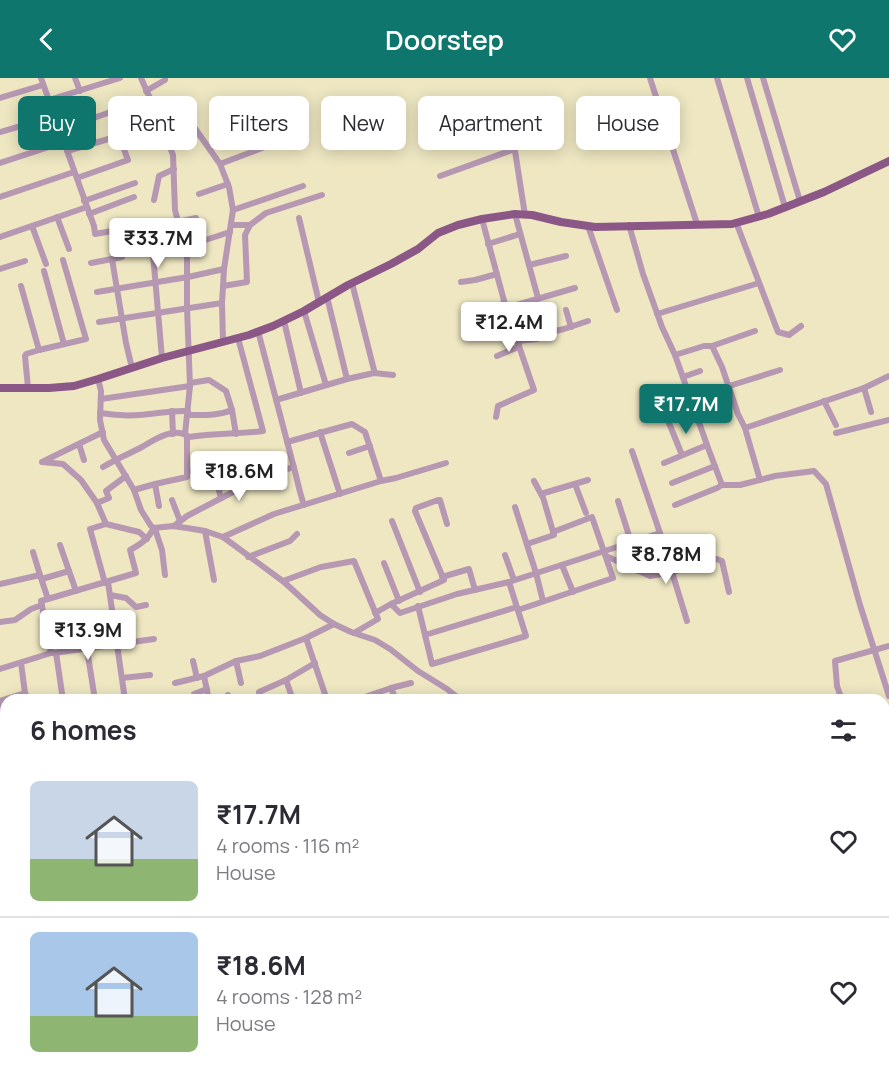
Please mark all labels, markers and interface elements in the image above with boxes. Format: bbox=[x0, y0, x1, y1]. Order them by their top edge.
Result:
text: Doorstep bbox=[385, 21, 504, 58]
icon: back bbox=[30, 23, 63, 56]
icon: heart bbox=[826, 23, 859, 56]
chip: Buy bbox=[18, 96, 96, 150]
chip: Rent bbox=[108, 96, 197, 150]
chip: Filters bbox=[209, 96, 309, 150]
chip: New bbox=[321, 96, 406, 150]
chip: Apartment bbox=[418, 96, 564, 150]
chip: House bbox=[576, 96, 680, 150]
pin: ₹33.7M bbox=[109, 218, 207, 269]
text: ₹33.7M bbox=[123, 224, 193, 251]
pin: ₹12.4M bbox=[460, 302, 558, 353]
text: ₹12.4M bbox=[475, 308, 543, 335]
pin: ₹17.7M bbox=[637, 384, 735, 435]
text: ₹17.7M bbox=[653, 390, 719, 417]
pin: ₹18.6M bbox=[190, 451, 288, 502]
text: ₹18.6M bbox=[205, 457, 273, 484]
pin: ₹8.78M bbox=[617, 534, 715, 585]
text: ₹8.78M bbox=[631, 540, 701, 567]
pin: ₹13.9M bbox=[39, 610, 137, 661]
text: ₹13.9M bbox=[54, 616, 122, 643]
text: 6 homes bbox=[30, 712, 137, 748]
icon: filters bbox=[827, 714, 860, 747]
text: ₹17.7M bbox=[216, 796, 301, 832]
icon: home bbox=[78, 805, 150, 877]
icon: heart bbox=[827, 825, 860, 858]
text: 4 rooms · 116 m² bbox=[216, 832, 359, 859]
text: House bbox=[216, 859, 276, 886]
text: ₹18.6M bbox=[216, 947, 306, 983]
icon: home bbox=[78, 956, 150, 1028]
icon: heart bbox=[827, 976, 860, 1009]
text: 4 rooms · 128 m² bbox=[216, 983, 362, 1010]
text: House bbox=[216, 1010, 276, 1037]

